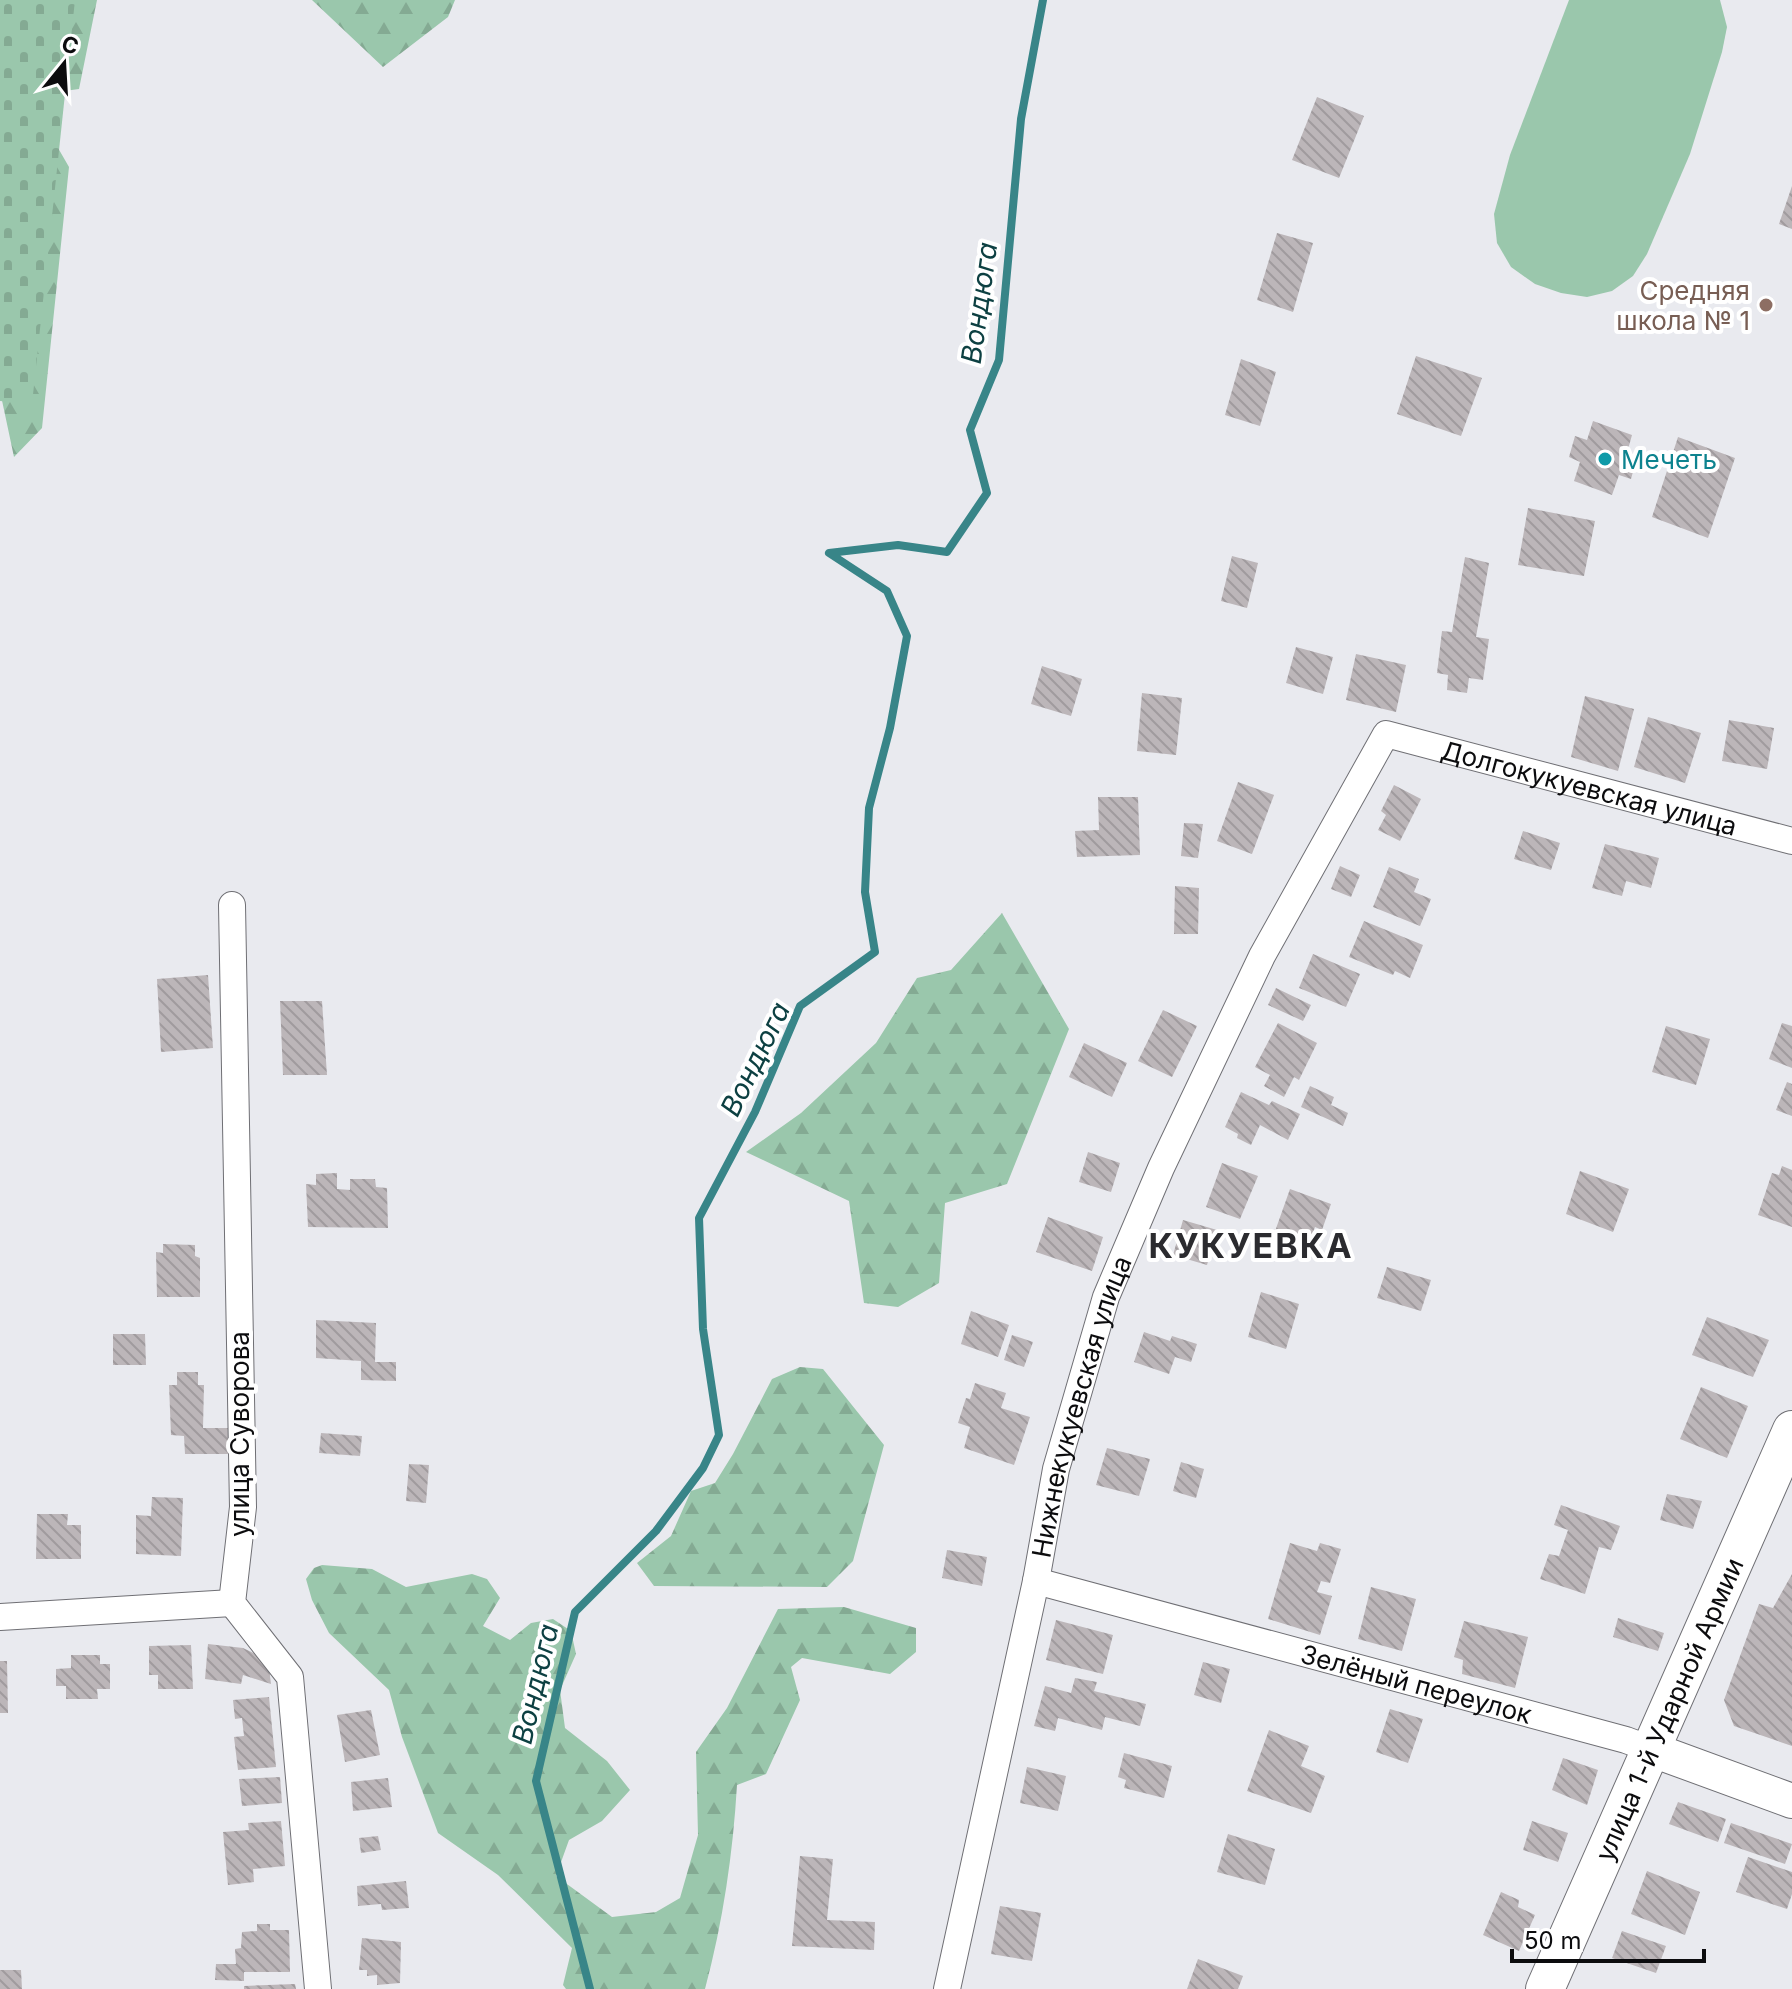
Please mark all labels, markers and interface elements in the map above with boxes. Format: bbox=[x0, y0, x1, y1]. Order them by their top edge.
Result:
north arrow bbox=[24, 24, 104, 104]
text: С bbox=[58, 30, 82, 60]
water label: Вондюга bbox=[954, 240, 1004, 366]
place label: Средняя школа № 1 bbox=[1616, 275, 1750, 336]
marker: Средняя школа № 1 bbox=[1757, 296, 1775, 314]
place label: Мечеть bbox=[1621, 444, 1717, 475]
marker: Мечеть bbox=[1596, 450, 1614, 468]
street label: Долгокукуевская улица bbox=[1438, 734, 1740, 841]
water label: Вондюга bbox=[713, 997, 797, 1121]
district label: КУКУЕВКА bbox=[1148, 1225, 1354, 1266]
street label: Нижнекукуевская улица bbox=[1025, 1251, 1137, 1560]
street label: улица Суворова bbox=[224, 1331, 255, 1537]
street label: улица 1-й Ударной Армии bbox=[1588, 1553, 1749, 1865]
water label: Вондюга bbox=[505, 1621, 565, 1747]
street label: Зелёный переулок bbox=[1298, 1638, 1535, 1729]
scale bar bbox=[1512, 1913, 1704, 1963]
text: 50 m bbox=[1524, 1926, 1582, 1955]

